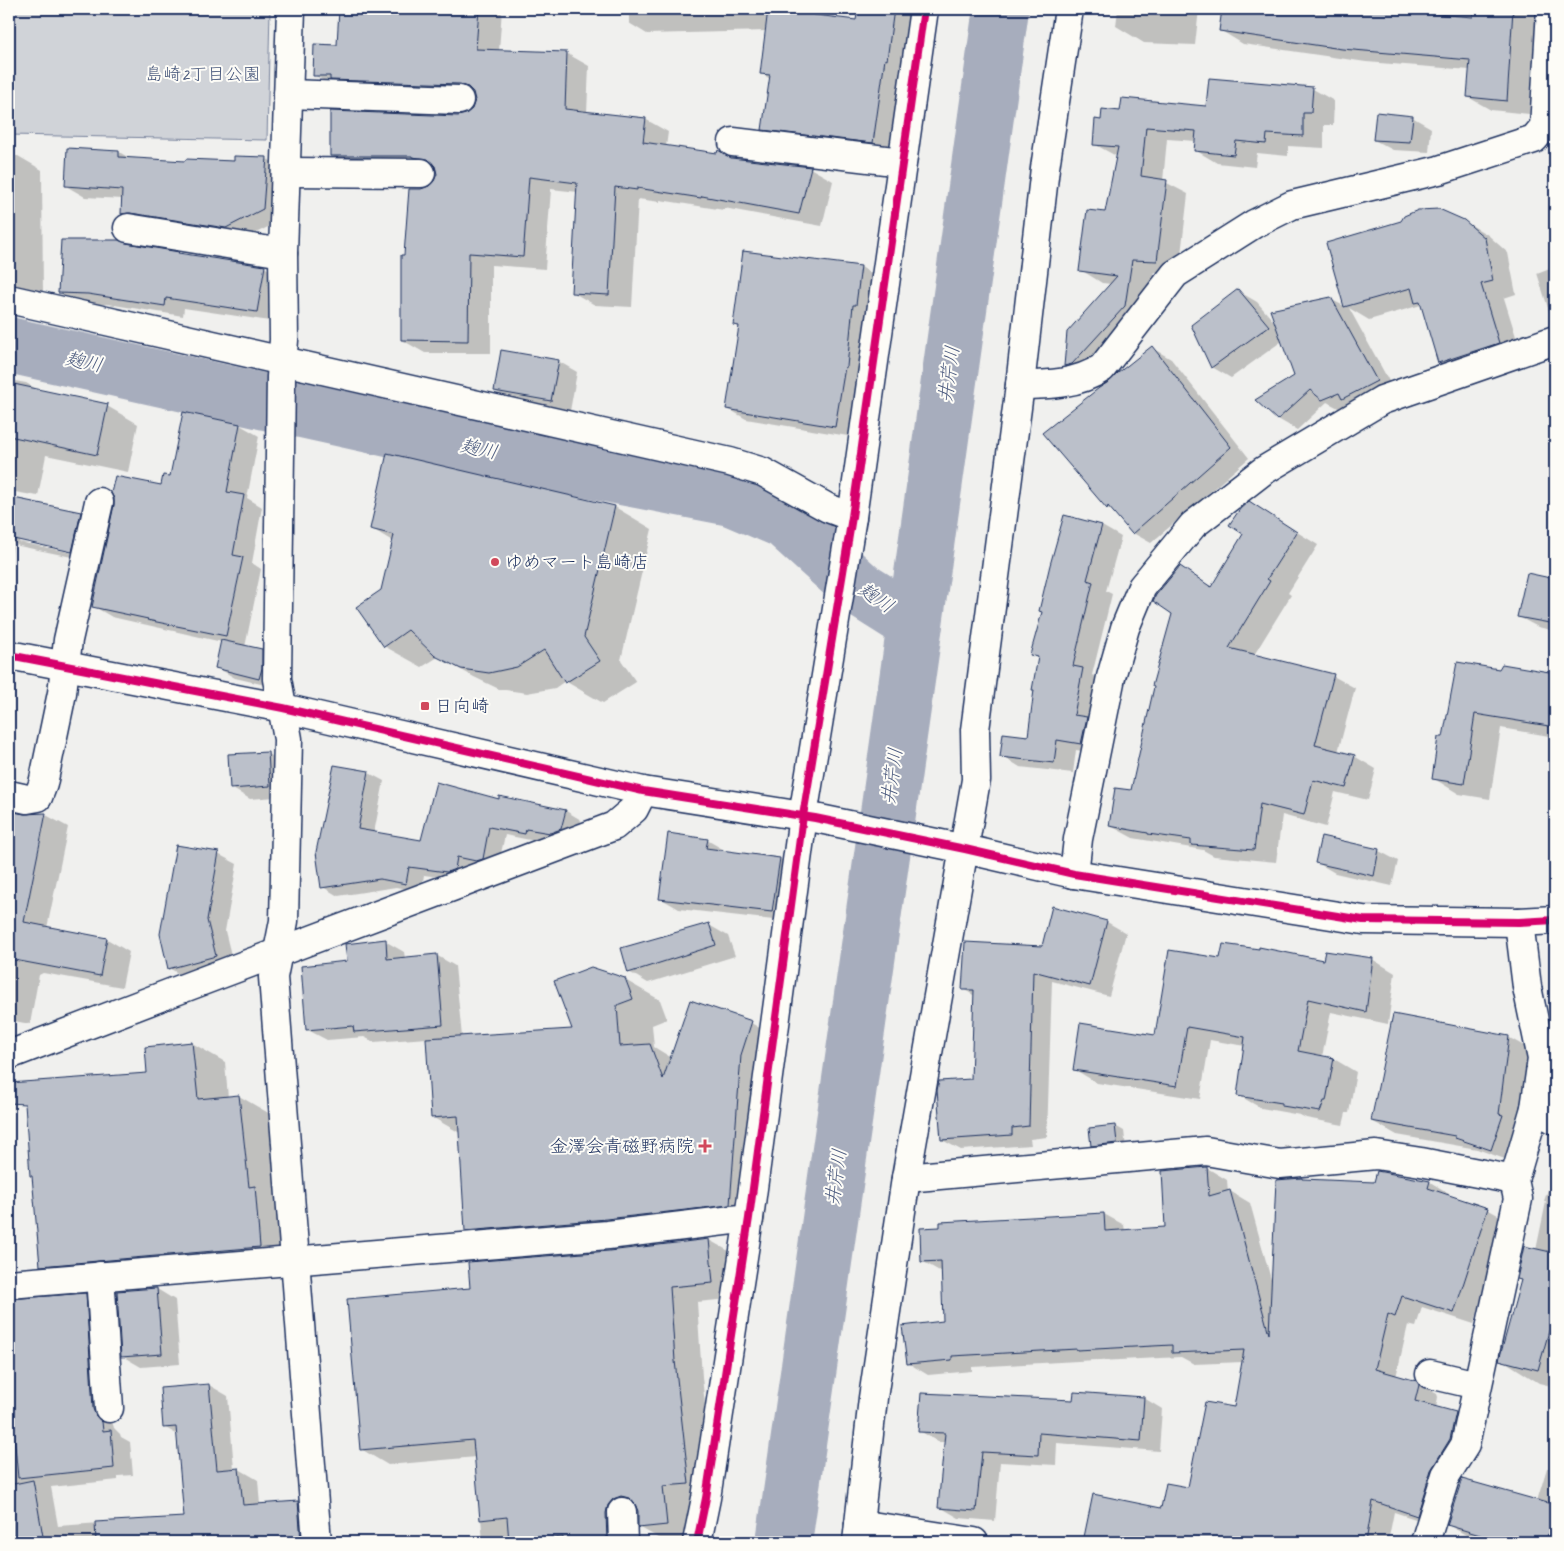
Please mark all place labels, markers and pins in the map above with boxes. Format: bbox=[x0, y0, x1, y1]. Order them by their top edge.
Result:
place label: ゆめマート島崎店 bbox=[505, 551, 649, 573]
marker: ゆめマート島崎店 bbox=[489, 556, 501, 568]
place label: 日向崎 bbox=[435, 695, 489, 717]
marker: 日向崎 bbox=[419, 700, 431, 712]
place label: 金澤会青磁野病院 bbox=[550, 1135, 694, 1157]
marker: 金澤会青磁野病院 bbox=[698, 1139, 712, 1153]

